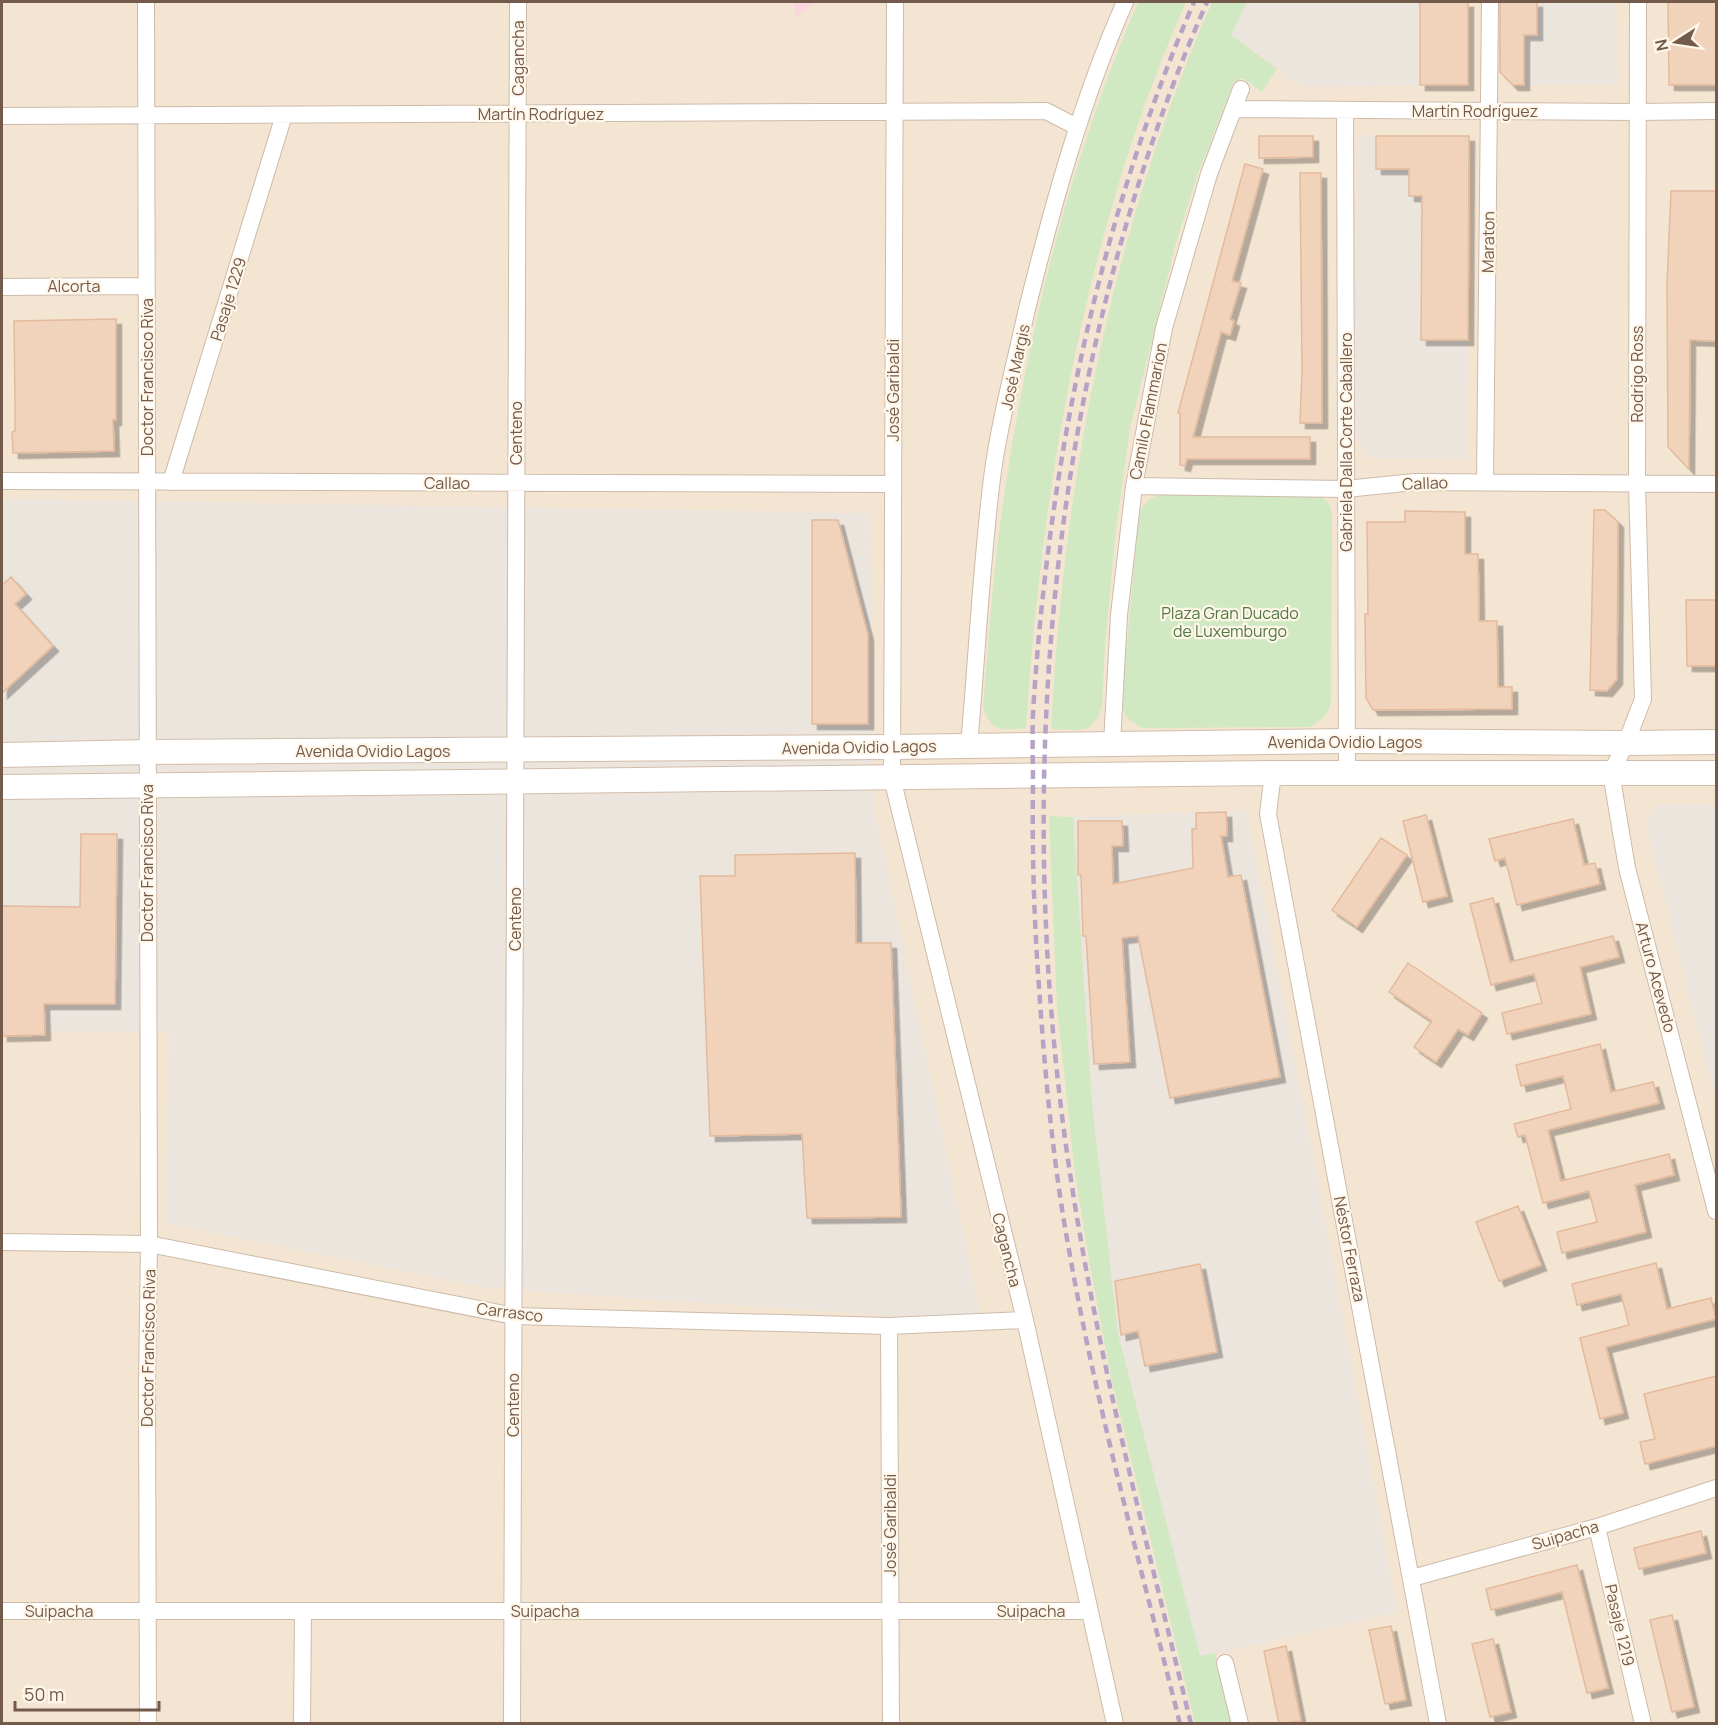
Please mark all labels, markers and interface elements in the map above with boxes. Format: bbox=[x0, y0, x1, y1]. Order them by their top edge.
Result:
north arrow bbox=[1646, 12, 1706, 72]
street label: Cagancha bbox=[507, 20, 529, 96]
text: N bbox=[1649, 37, 1673, 53]
street label: Martín Rodríguez bbox=[1412, 100, 1538, 122]
street label: Martín Rodríguez bbox=[478, 103, 604, 125]
street label: Maraton bbox=[1476, 211, 1500, 273]
street label: Pasaje 1229 bbox=[205, 254, 251, 344]
street label: Alcorta bbox=[47, 275, 101, 297]
street label: Doctor Francisco Riva bbox=[136, 298, 158, 456]
street label: José Margis bbox=[995, 322, 1035, 412]
street label: Rodrigo Ross bbox=[1626, 326, 1648, 422]
street label: Gabriela Dalla Corte Caballero bbox=[1335, 332, 1357, 552]
street label: José Garibaldi bbox=[882, 339, 904, 441]
street label: Camilo Flammarion bbox=[1124, 341, 1172, 481]
street label: Centeno bbox=[505, 401, 527, 465]
street label: Callao bbox=[1402, 471, 1448, 495]
street label: Callao bbox=[424, 472, 470, 494]
park label: Plaza Gran Ducado de Luxemburgo bbox=[1161, 602, 1299, 642]
street label: Avenida Ovidio Lagos bbox=[1268, 731, 1422, 753]
street label: Avenida Ovidio Lagos bbox=[781, 735, 937, 759]
street label: Avenida Ovidio Lagos bbox=[296, 740, 450, 762]
street label: Doctor Francisco Riva bbox=[136, 784, 158, 942]
street label: Centeno bbox=[504, 887, 526, 951]
street label: Arturo Acevedo bbox=[1631, 919, 1681, 1035]
street label: Néstor Ferraza bbox=[1329, 1194, 1371, 1304]
street label: Cagancha bbox=[987, 1211, 1027, 1289]
street label: Doctor Francisco Riva bbox=[136, 1269, 160, 1427]
street label: Carrasco bbox=[475, 1297, 545, 1327]
street label: Centeno bbox=[502, 1373, 524, 1437]
street label: José Garibaldi bbox=[879, 1474, 901, 1576]
street label: Suipacha bbox=[1529, 1515, 1601, 1555]
street label: Pasaje 1219 bbox=[1600, 1582, 1640, 1668]
street label: Suipacha bbox=[25, 1600, 93, 1622]
street label: Suipacha bbox=[511, 1600, 579, 1622]
street label: Suipacha bbox=[997, 1600, 1065, 1622]
scale bar bbox=[15, 1674, 159, 1712]
text: 50 m bbox=[24, 1682, 64, 1706]

